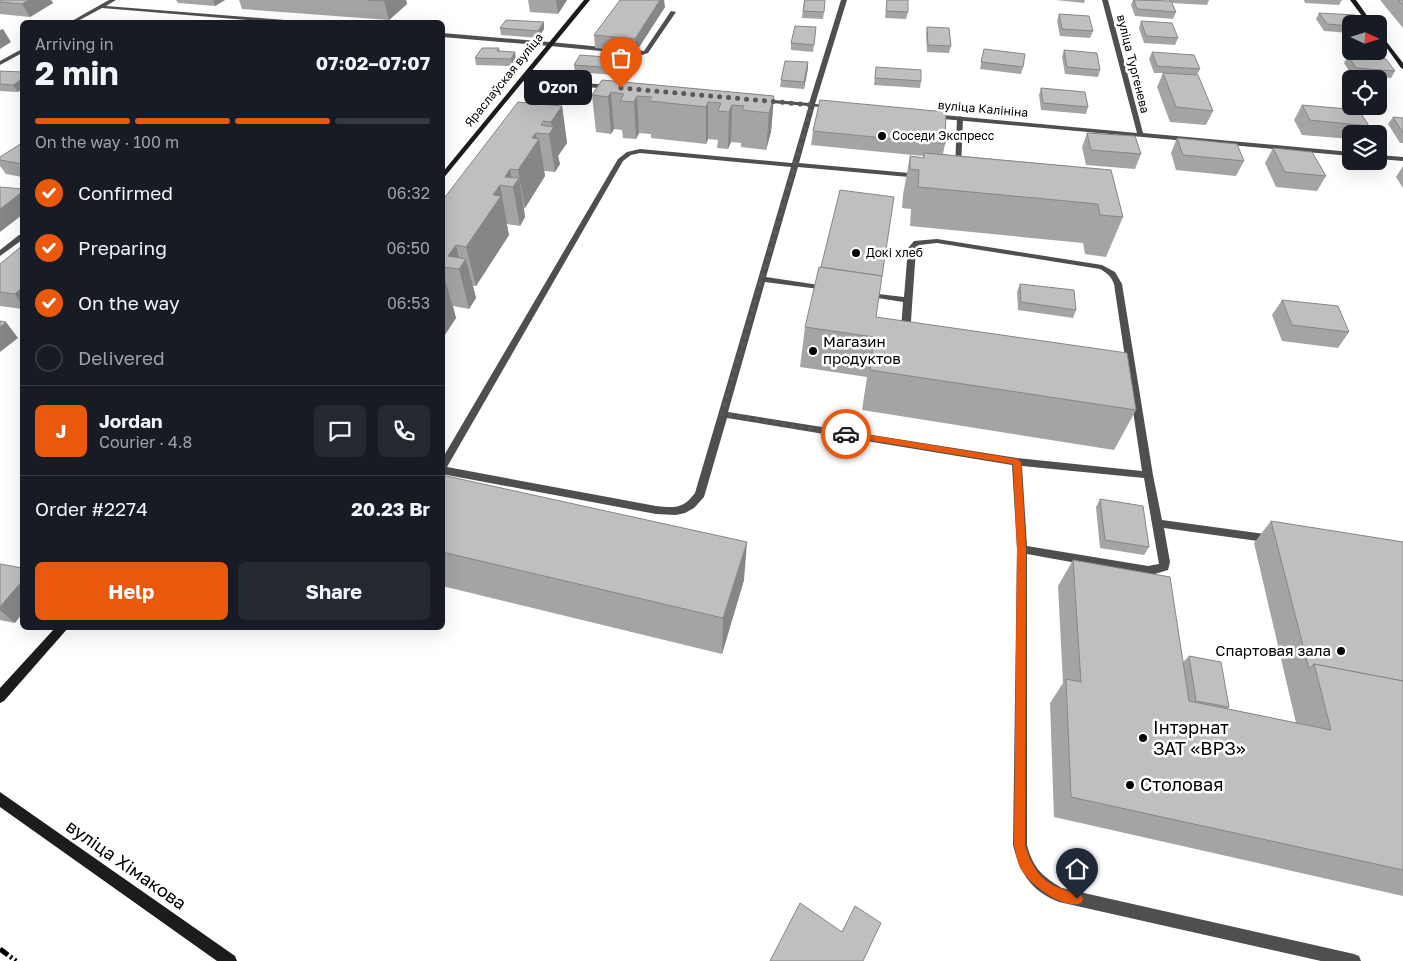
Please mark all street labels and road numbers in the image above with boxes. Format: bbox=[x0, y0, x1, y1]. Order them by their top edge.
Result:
street label: вуліца Тургенева bbox=[1114, 13, 1153, 115]
street label: Яраслаўская вуліца bbox=[461, 30, 546, 130]
street label: вуліца Калініна bbox=[937, 97, 1029, 120]
street label: вуліца Хімакова bbox=[62, 814, 191, 914]

